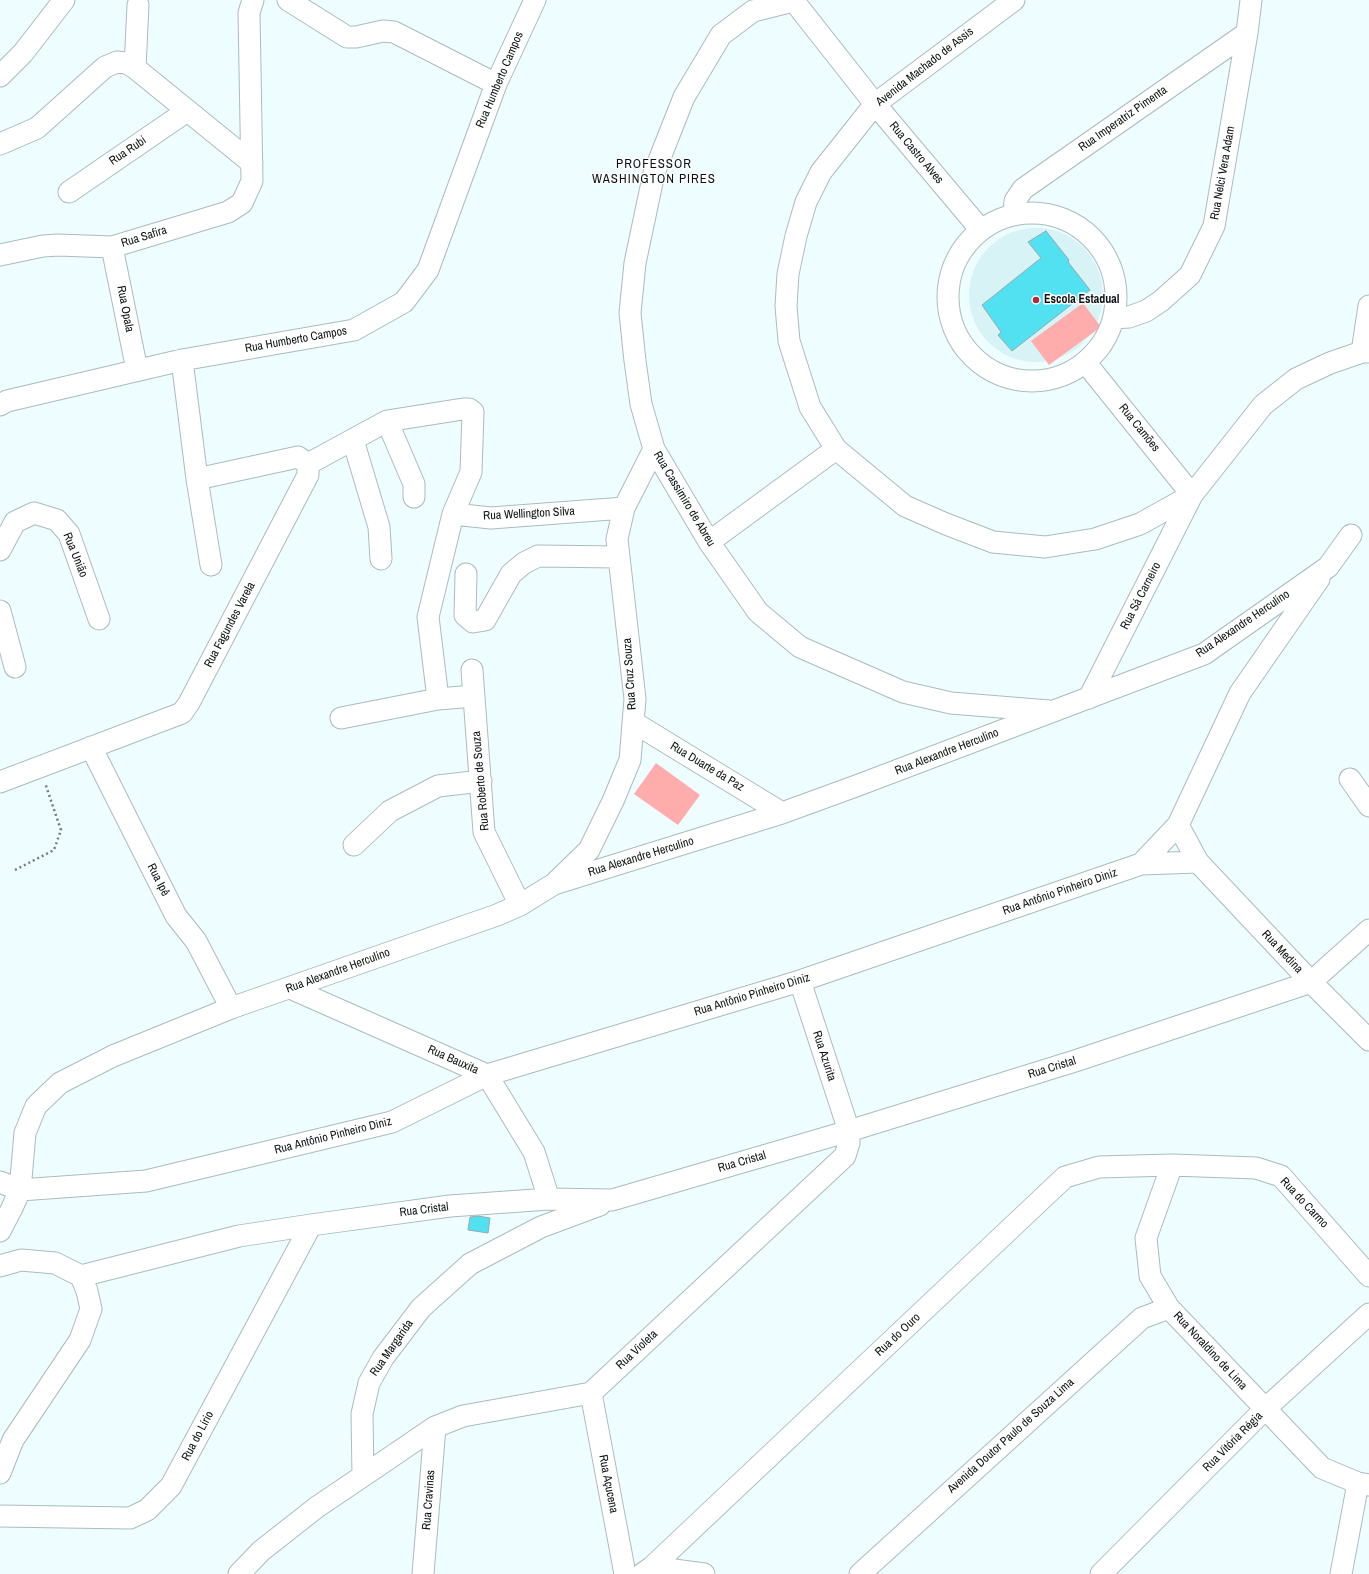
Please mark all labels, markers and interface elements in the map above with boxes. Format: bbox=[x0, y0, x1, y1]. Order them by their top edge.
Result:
street label: Avenida Machado de Assis bbox=[873, 25, 977, 109]
street label: Rua Humberto Campos bbox=[473, 30, 527, 130]
street label: Rua Imperatriz Pimenta bbox=[1076, 83, 1170, 155]
street label: Rua Castro Alves bbox=[886, 119, 946, 187]
street label: Rua Nelci Vera Adam bbox=[1208, 125, 1238, 221]
street label: Rua Rubi bbox=[107, 133, 149, 169]
district label: PROFESSOR WASHINGTON PIRES bbox=[592, 157, 716, 188]
street label: Rua Safira bbox=[119, 223, 169, 251]
street label: Rua Opala bbox=[113, 285, 137, 333]
place label: Escola Estadual bbox=[1044, 293, 1119, 307]
marker: Escola Estadual bbox=[1031, 295, 1041, 305]
street label: Rua Humberto Campos bbox=[244, 324, 348, 356]
street label: Rua Camões bbox=[1115, 401, 1163, 455]
street label: Rua Cassimiro de Abreu bbox=[650, 449, 718, 549]
street label: Rua Wellington Silva bbox=[483, 504, 575, 524]
street label: Rua União bbox=[60, 530, 90, 580]
street label: Rua Sá Carneiro bbox=[1118, 560, 1164, 632]
street label: Rua Fagundes Varela bbox=[201, 580, 259, 670]
street label: Rua Alexandre Herculino bbox=[1193, 587, 1293, 661]
street label: Rua Cruz Souza bbox=[620, 637, 640, 711]
street label: Rua Alexandre Herculino bbox=[893, 726, 1001, 778]
street label: Rua Roberto de Souza bbox=[469, 731, 493, 831]
street label: Rua Duarte da Paz bbox=[667, 739, 747, 795]
street label: Rua Alexandre Herculino bbox=[586, 834, 696, 880]
street label: Rua Ipê bbox=[144, 861, 172, 899]
street label: Rua Antônio Pinheiro Diniz bbox=[1001, 866, 1119, 918]
street label: Rua Medina bbox=[1258, 927, 1306, 977]
street label: Rua Alexandre Herculino bbox=[284, 945, 392, 997]
street label: Rua Antônio Pinheiro Diniz bbox=[692, 971, 812, 1019]
street label: Rua Azurita bbox=[809, 1029, 839, 1083]
street label: Rua Bauxita bbox=[425, 1042, 481, 1078]
street label: Rua Cristal bbox=[1026, 1054, 1078, 1082]
street label: Rua Antônio Pinheiro Diniz bbox=[273, 1114, 393, 1158]
street label: Rua Cristal bbox=[716, 1148, 768, 1176]
street label: Rua do Carmo bbox=[1277, 1175, 1331, 1231]
street label: Rua Cristal bbox=[399, 1200, 449, 1220]
street label: Rua Noraldino de Lima bbox=[1170, 1309, 1250, 1393]
street label: Rua do Ouro bbox=[872, 1311, 924, 1359]
street label: Rua Margarida bbox=[367, 1317, 417, 1379]
street label: Rua Violeta bbox=[613, 1327, 661, 1373]
street label: Avenida Doutor Paulo de Souza Lima bbox=[945, 1375, 1077, 1497]
street label: Rua do Lírio bbox=[179, 1409, 217, 1463]
street label: Rua Vitória Régia bbox=[1200, 1409, 1266, 1475]
street label: Rua Açucena bbox=[595, 1454, 621, 1514]
street label: Rua Cravinas bbox=[420, 1469, 438, 1531]

